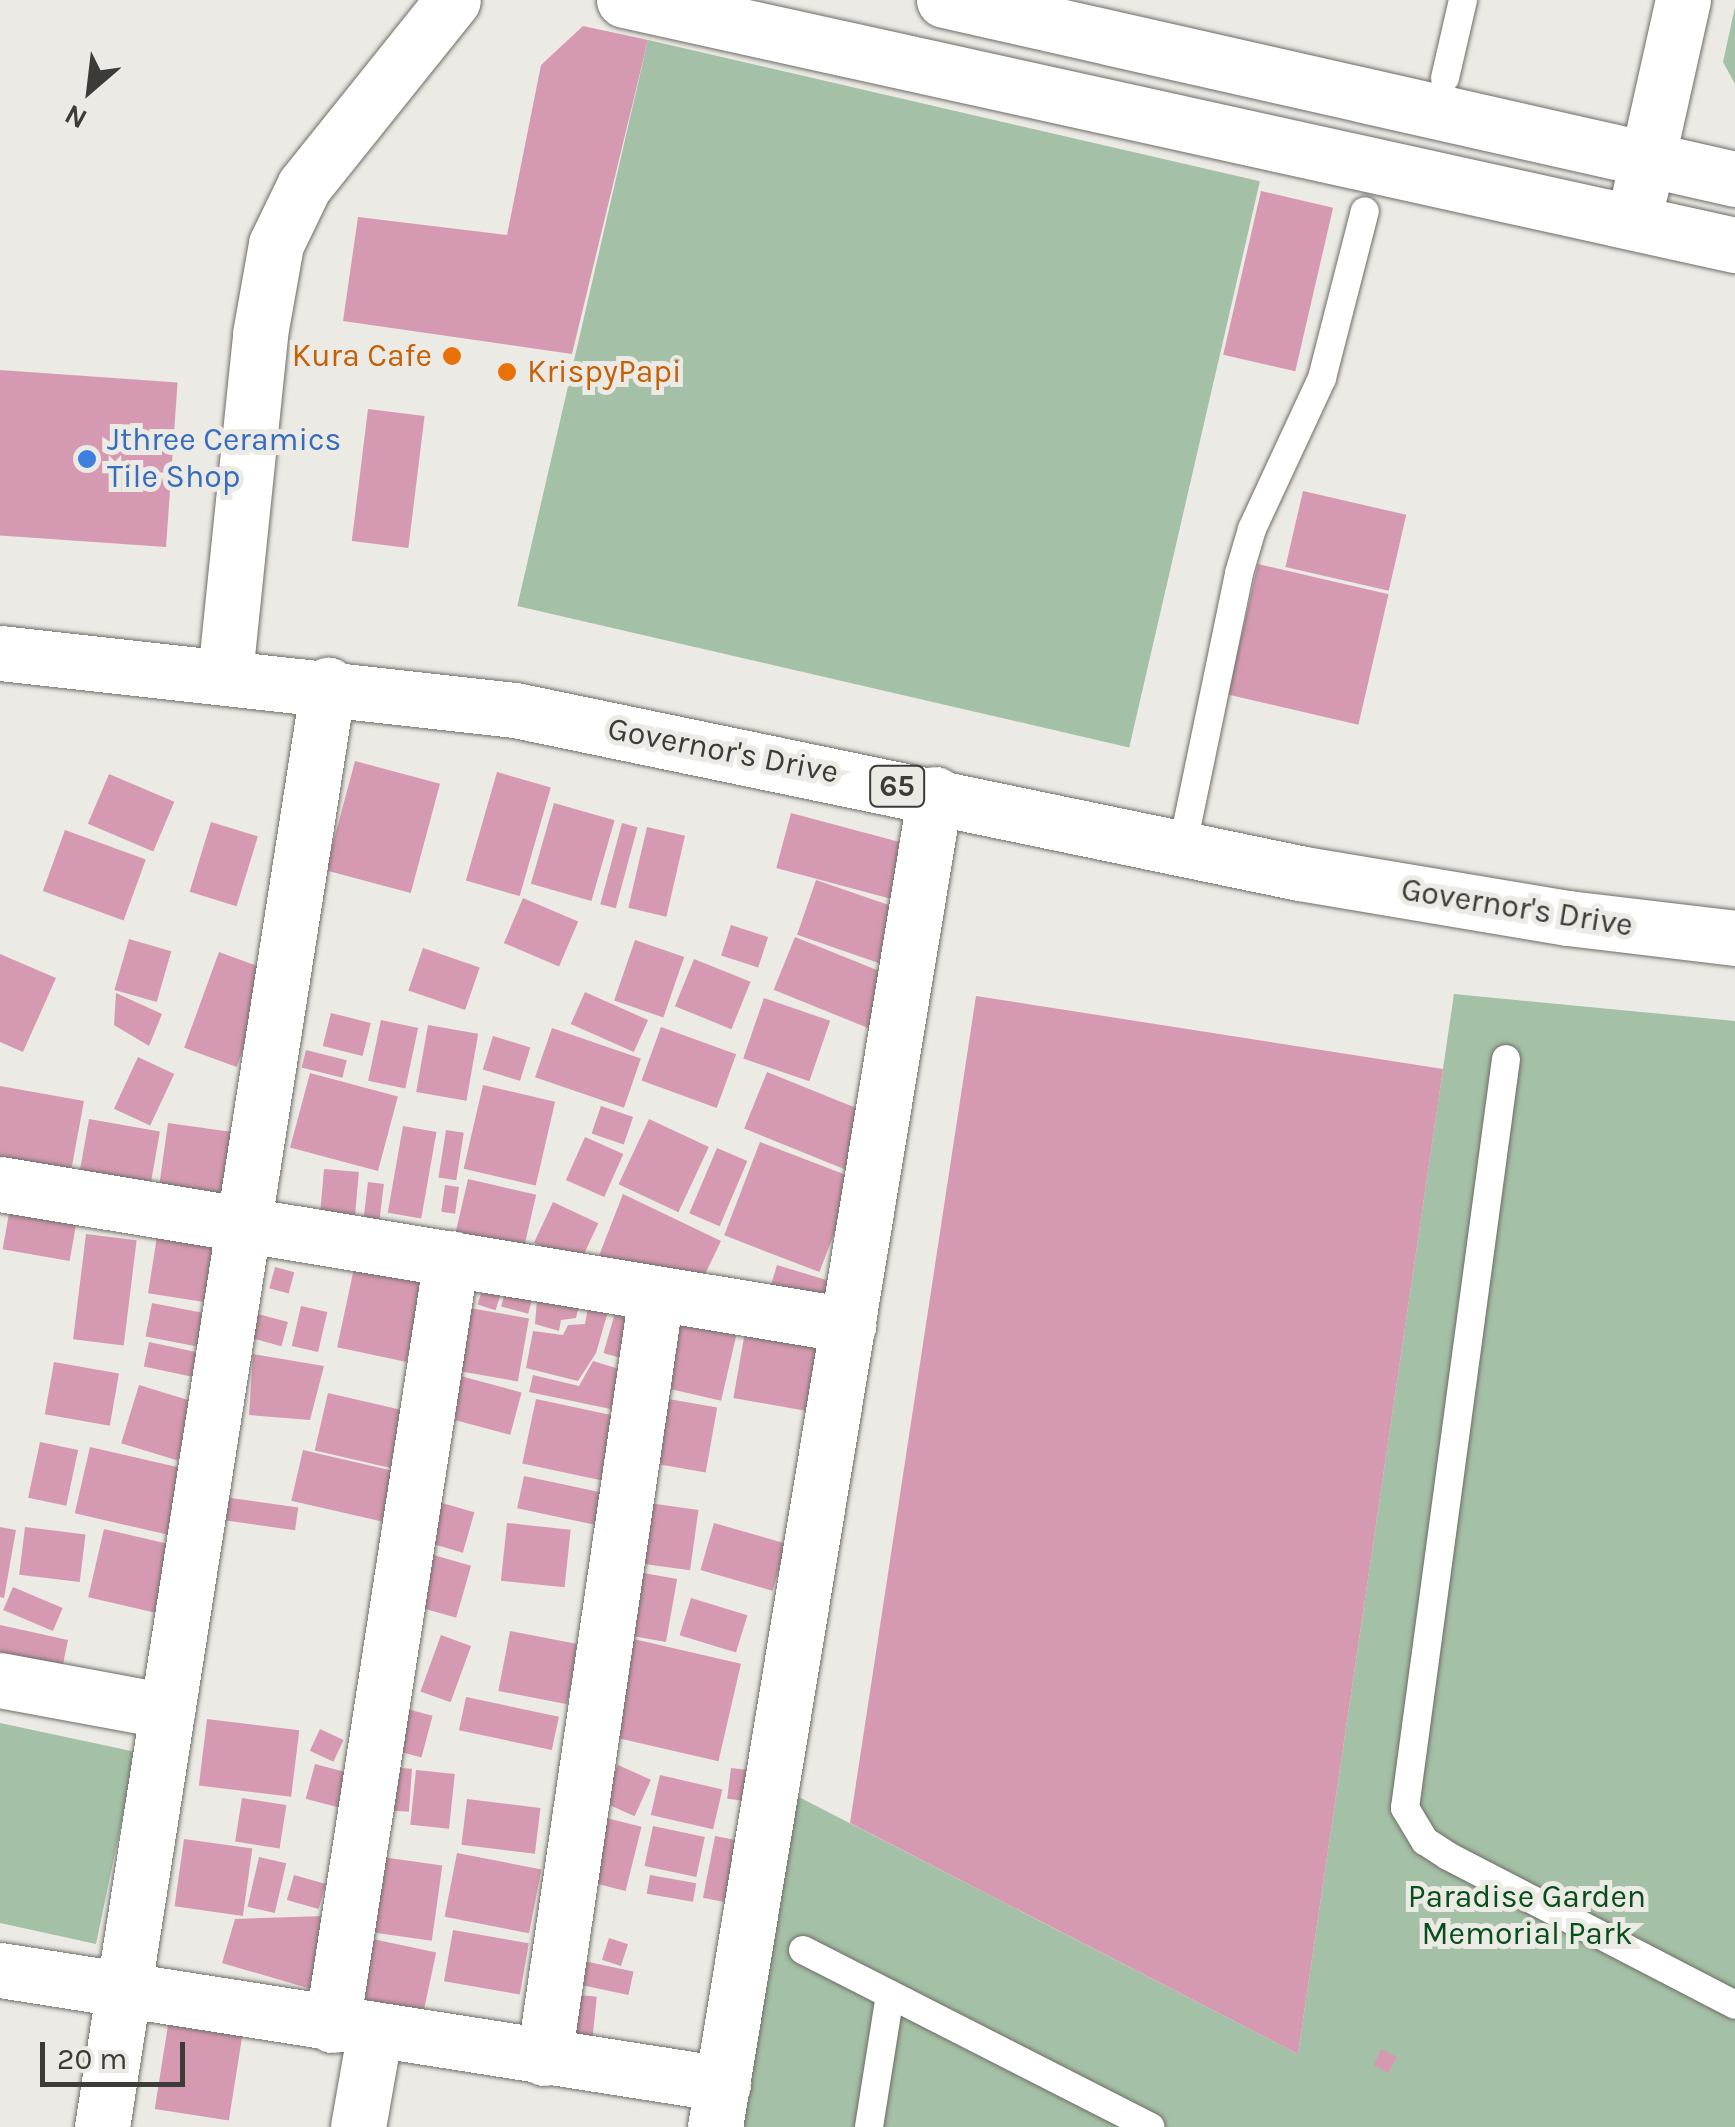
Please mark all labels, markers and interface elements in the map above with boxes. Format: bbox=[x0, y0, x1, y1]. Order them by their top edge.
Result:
north arrow bbox=[40, 40, 140, 140]
text: N bbox=[59, 98, 92, 136]
place label: Kura Cafe bbox=[292, 337, 432, 375]
marker: Kura Cafe bbox=[441, 345, 463, 367]
place label: KrispyPapi bbox=[527, 353, 682, 391]
marker: KrispyPapi bbox=[496, 361, 518, 383]
place label: Jthree Ceramics Tile Shop bbox=[107, 422, 341, 497]
marker: Jthree Ceramics Tile Shop bbox=[76, 448, 98, 470]
street label: Governor's Drive bbox=[604, 710, 842, 792]
road number: 65 bbox=[867, 761, 927, 811]
street label: Governor's Drive bbox=[1398, 871, 1636, 945]
park label: Paradise Garden Memorial Park bbox=[1408, 1879, 1646, 1954]
scale bar bbox=[45, 2022, 190, 2084]
text: 20 m bbox=[57, 2041, 127, 2077]

